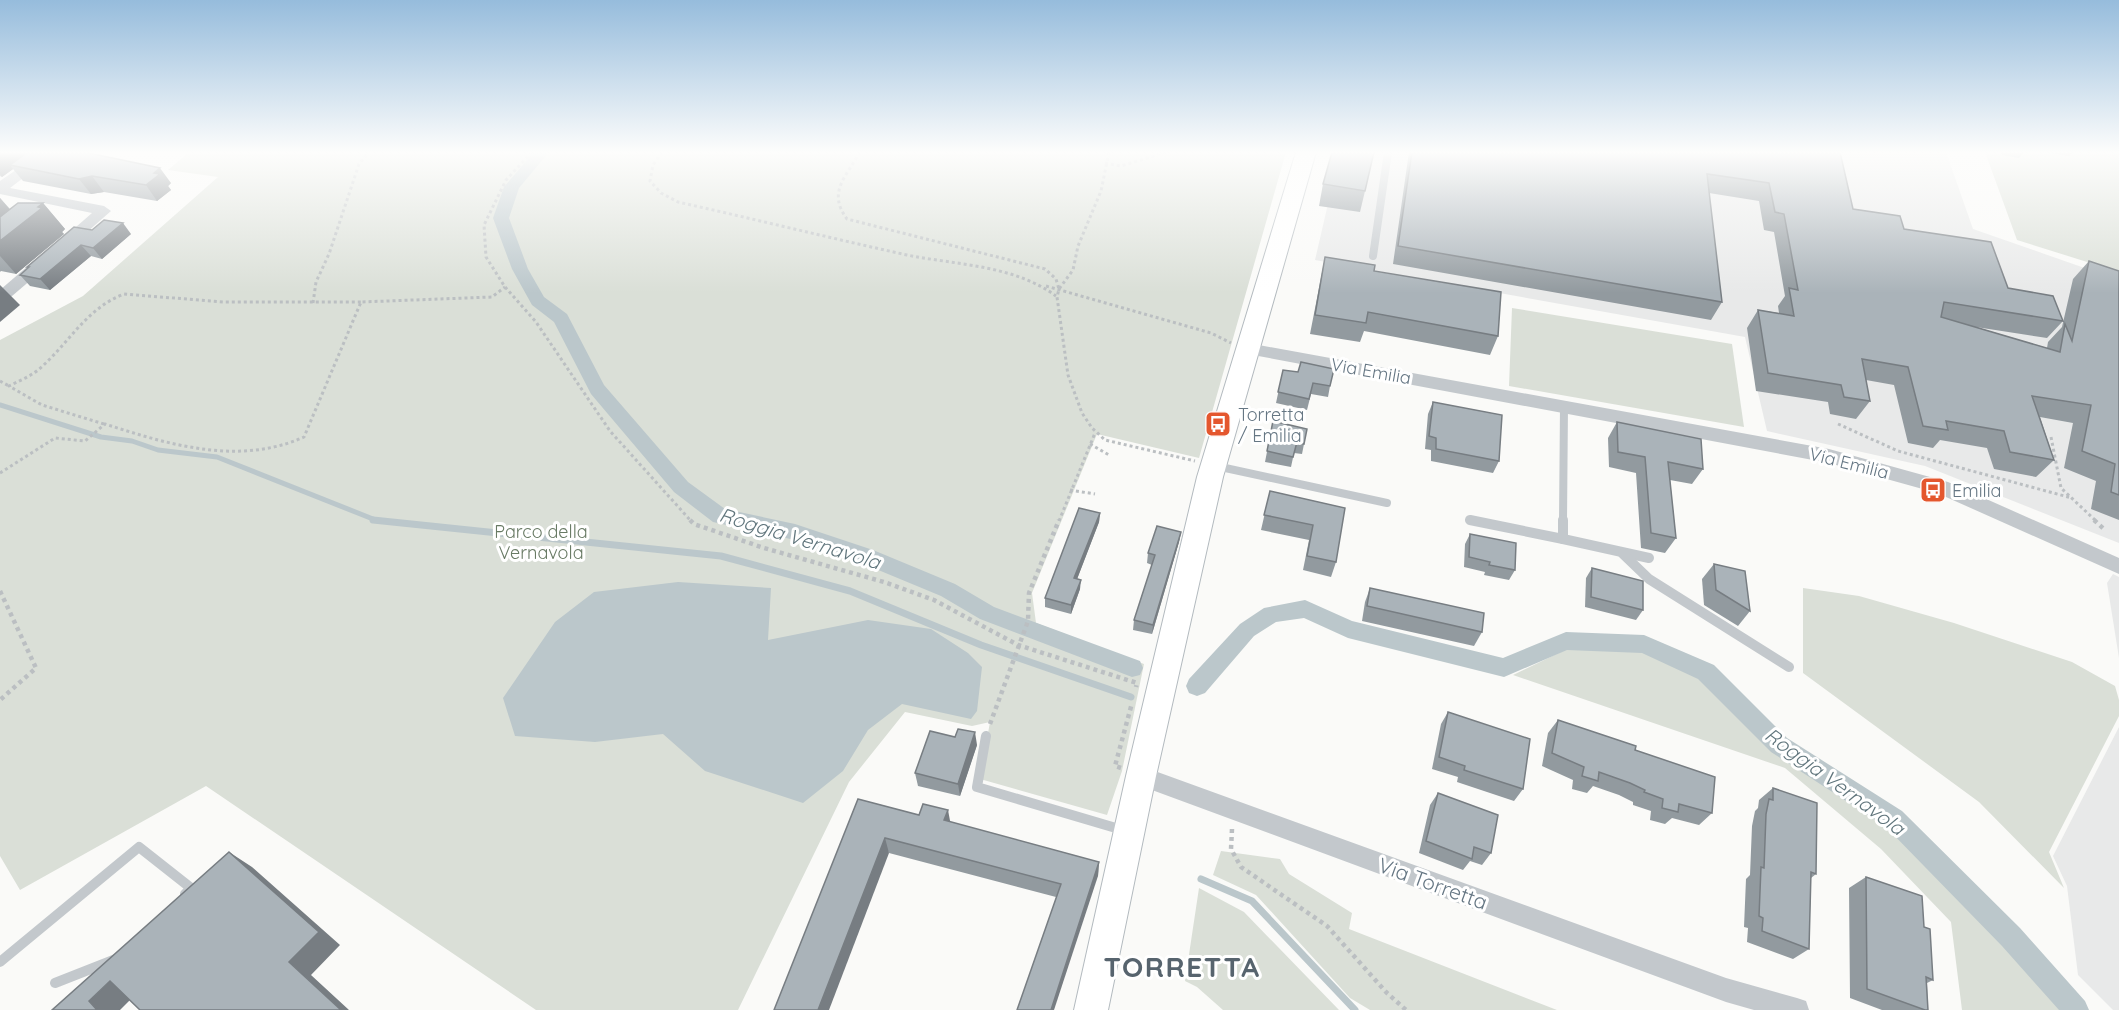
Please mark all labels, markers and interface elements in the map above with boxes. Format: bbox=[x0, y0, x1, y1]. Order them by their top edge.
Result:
street label: Via Emilia bbox=[1329, 353, 1413, 389]
place label: Torretta / Emilia bbox=[1238, 403, 1304, 447]
bus stop icon: Torretta / Emilia bbox=[1203, 409, 1233, 439]
street label: Via Emilia bbox=[1807, 442, 1891, 484]
bus stop icon: Emilia bbox=[1918, 475, 1948, 505]
place label: Emilia bbox=[1952, 479, 2001, 502]
water label: Roggia Vernavola bbox=[717, 502, 885, 575]
park label: Parco della Vernavola bbox=[494, 520, 588, 564]
water label: Roggia Vernavola bbox=[1760, 722, 1911, 841]
street label: Via Torretta bbox=[1375, 851, 1491, 915]
district label: TORRETTA bbox=[1103, 949, 1261, 984]

